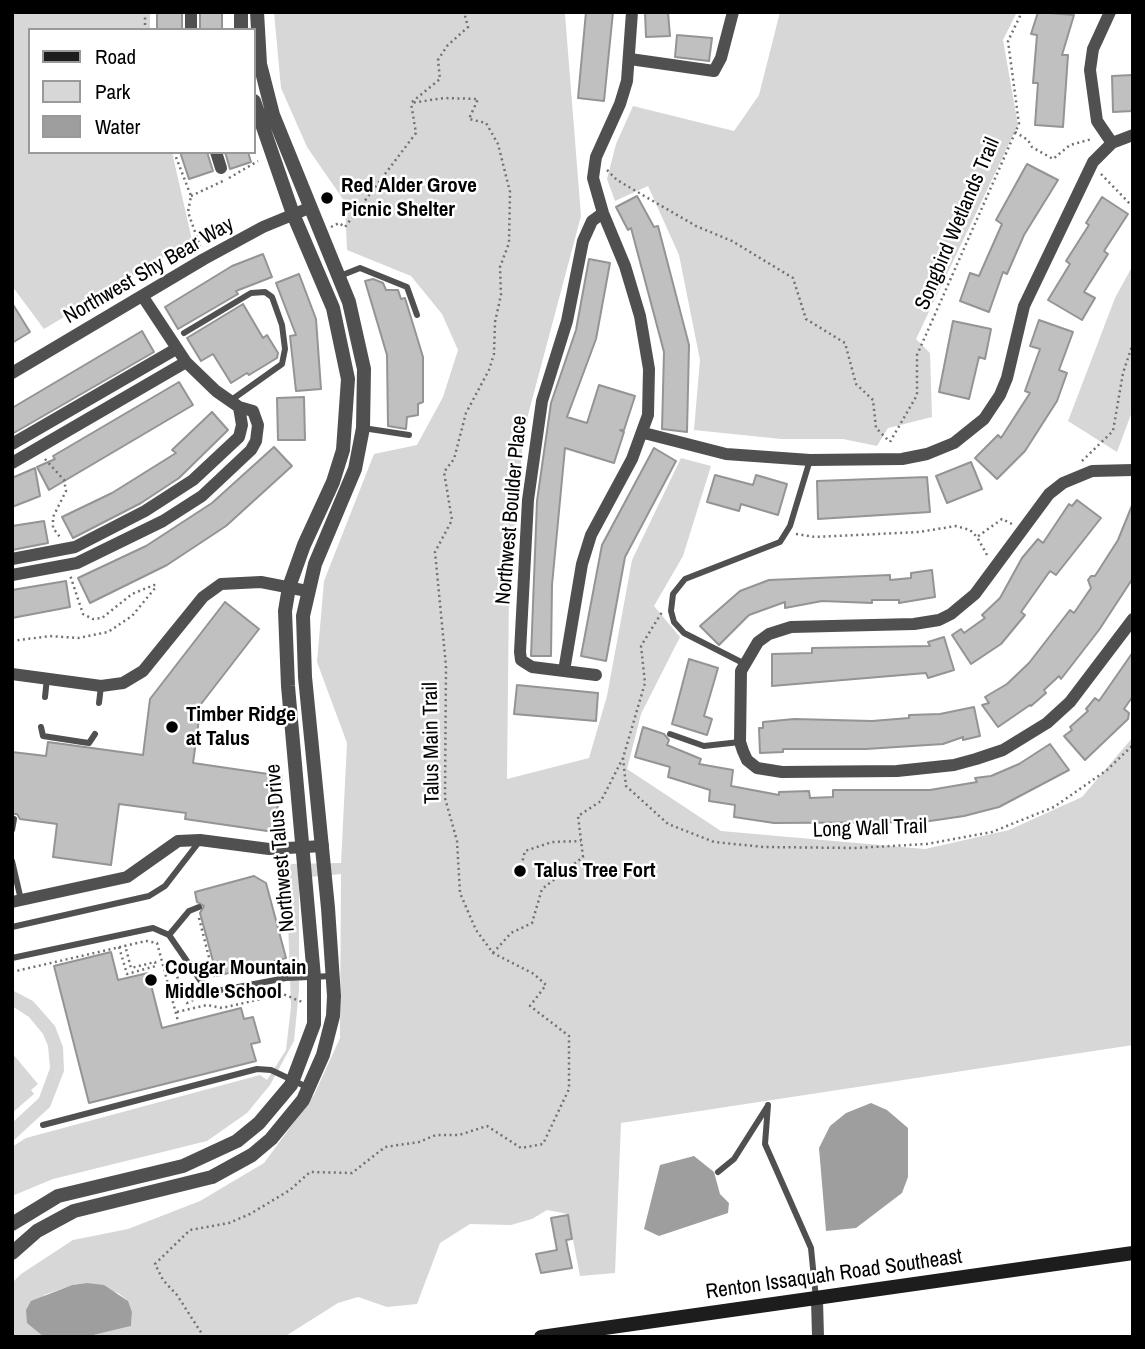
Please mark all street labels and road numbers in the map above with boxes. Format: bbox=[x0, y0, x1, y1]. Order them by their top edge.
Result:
street label: Songbird Wetlands Trail bbox=[910, 134, 1006, 314]
street label: Northwest Shy Bear Way bbox=[60, 212, 238, 330]
street label: Northwest Boulder Place bbox=[491, 415, 533, 605]
street label: Talus Main Trail bbox=[418, 682, 446, 804]
street label: Northwest Talus Drive bbox=[261, 763, 301, 933]
street label: Long Wall Trail bbox=[812, 814, 928, 844]
street label: Renton Issaquah Road Southeast bbox=[704, 1245, 964, 1305]

